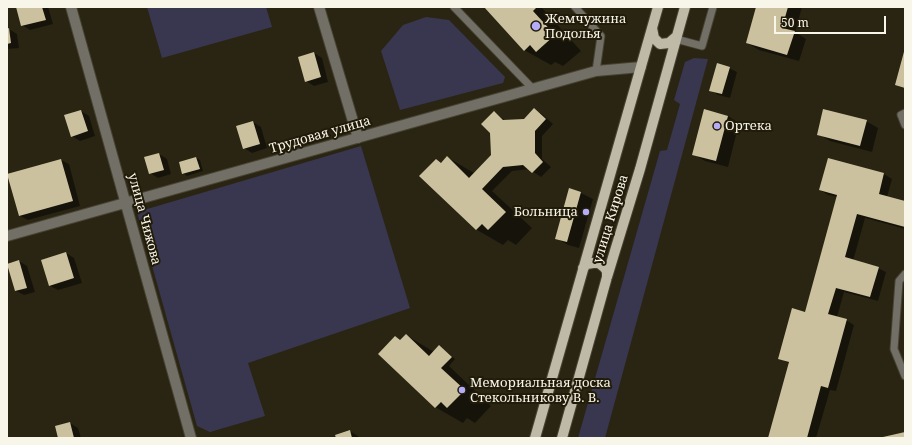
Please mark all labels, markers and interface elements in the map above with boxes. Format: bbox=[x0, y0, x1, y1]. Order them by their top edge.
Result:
scale bar bbox=[776, 8, 888, 34]
place label: Жемчужина Подолья bbox=[545, 11, 626, 42]
text: 50 m bbox=[781, 14, 809, 31]
marker: Жемчужина Подолья bbox=[530, 20, 542, 32]
street label: Трудовая улица bbox=[267, 113, 373, 157]
place label: Ортека bbox=[725, 118, 772, 134]
marker: Ортека bbox=[712, 121, 722, 131]
street label: улица Чижова bbox=[124, 171, 164, 267]
street label: улица Кирова bbox=[590, 173, 632, 265]
place label: Больница bbox=[514, 204, 578, 220]
marker: Больница bbox=[581, 207, 591, 217]
place label: Мемориальная доска Стекольникову В. В. bbox=[470, 375, 611, 406]
marker: Мемориальная доска Стекольникову В. В. bbox=[457, 385, 467, 395]

